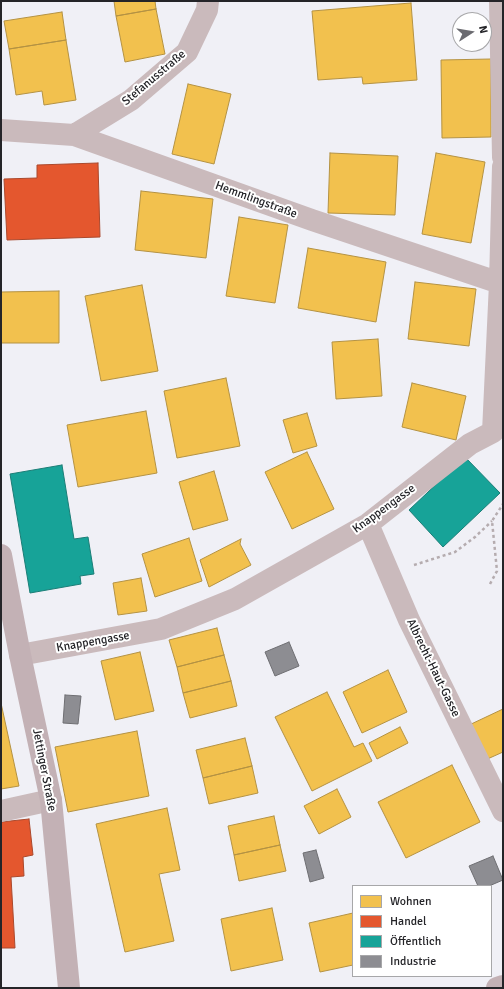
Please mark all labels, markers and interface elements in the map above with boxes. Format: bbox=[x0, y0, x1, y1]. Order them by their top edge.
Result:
north arrow bbox=[452, 12, 492, 52]
text: N bbox=[476, 25, 490, 35]
street label: Stefanusstraße bbox=[119, 47, 189, 109]
street label: Hemmlingstraße bbox=[213, 178, 299, 222]
street label: Knappengasse bbox=[350, 481, 418, 537]
street label: Albrecht-Haut-Gasse bbox=[403, 617, 463, 719]
street label: Knappengasse bbox=[55, 628, 131, 656]
street label: Jettinger Straße bbox=[29, 727, 59, 813]
legend bbox=[352, 885, 492, 977]
text: Wohnen bbox=[390, 894, 432, 909]
text: Handel bbox=[390, 914, 427, 929]
text: Öffentlich bbox=[390, 934, 441, 949]
text: Industrie bbox=[390, 954, 436, 969]

